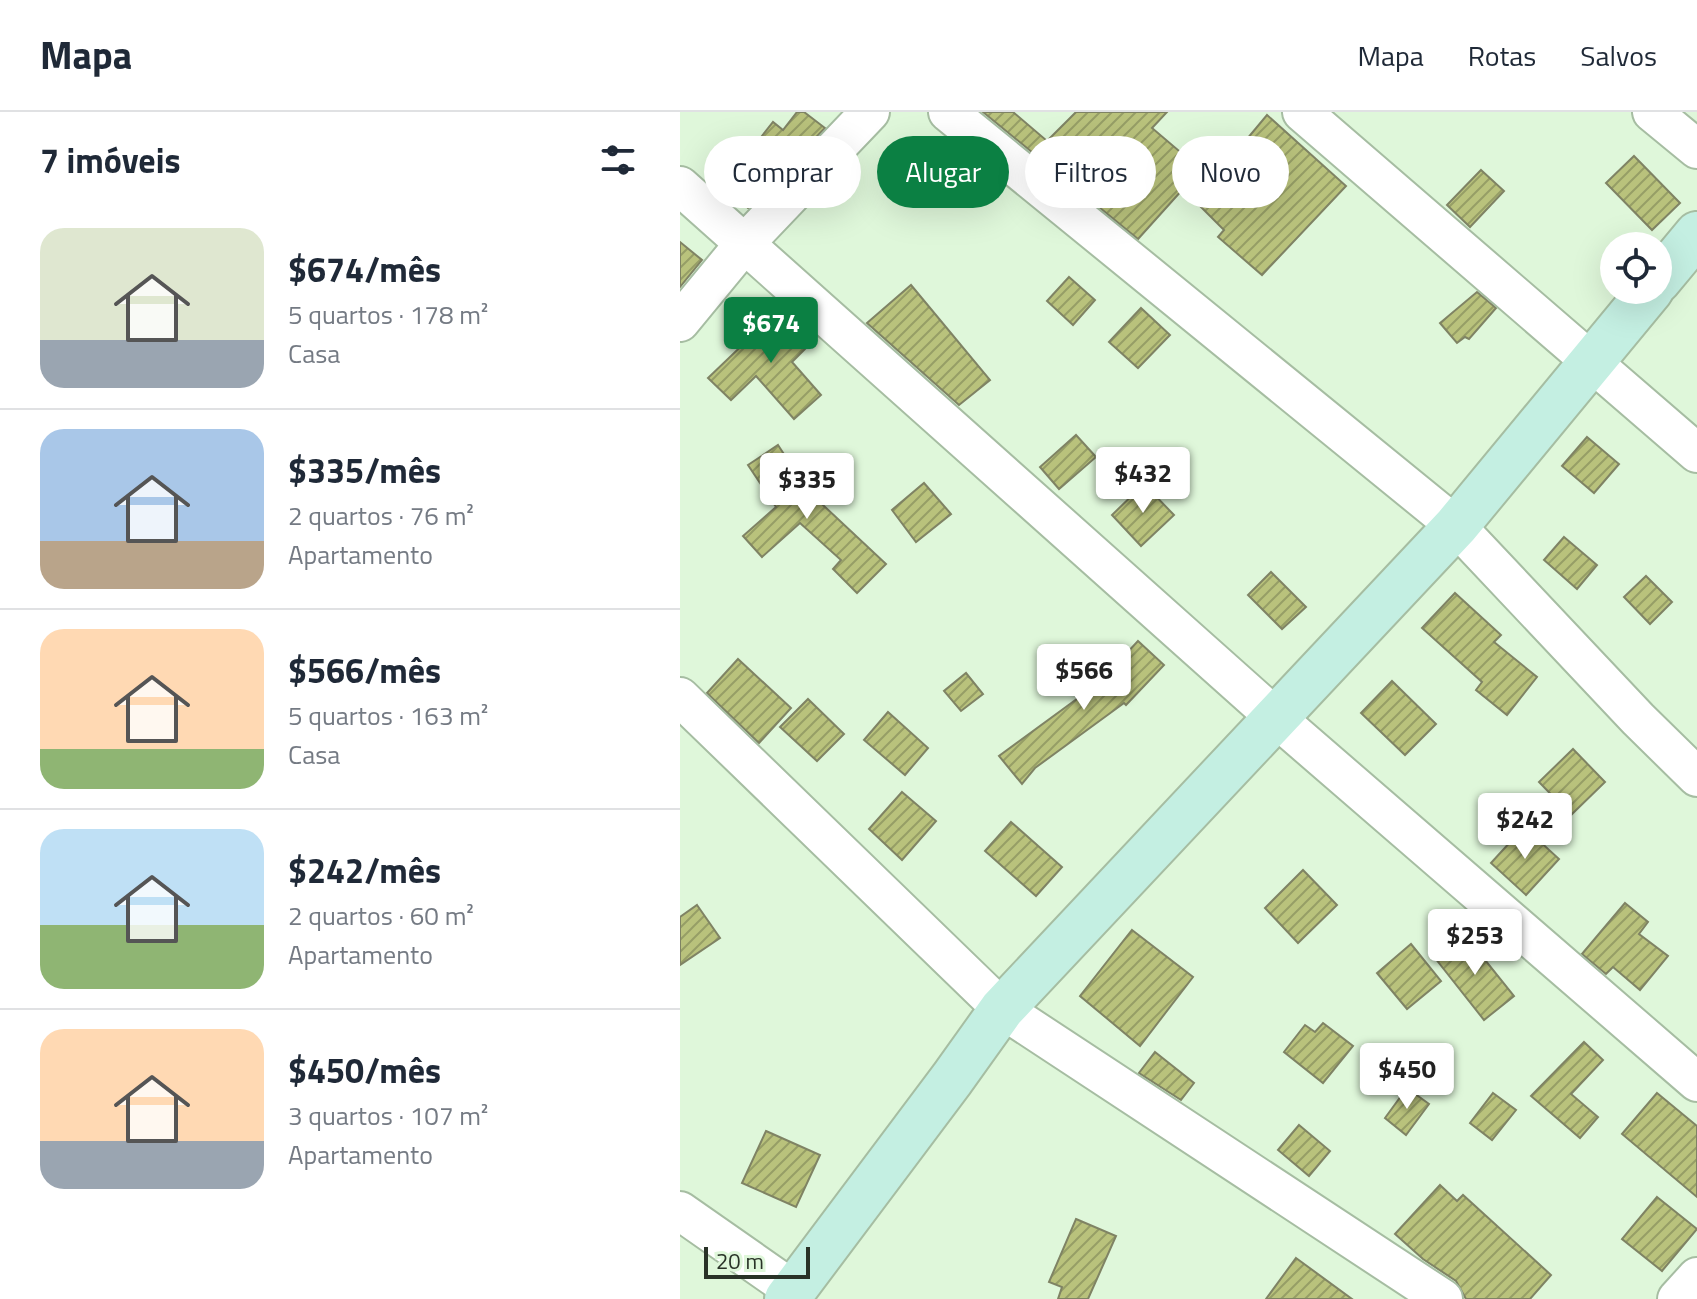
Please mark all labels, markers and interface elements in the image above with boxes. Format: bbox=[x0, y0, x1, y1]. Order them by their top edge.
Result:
text: Mapa bbox=[40, 26, 132, 84]
text: Mapa bbox=[1357, 34, 1424, 77]
text: Rotas bbox=[1468, 34, 1536, 77]
text: Salvos bbox=[1580, 34, 1657, 77]
text: 7 imóveis bbox=[40, 134, 181, 186]
chip: Comprar bbox=[704, 136, 861, 208]
chip: Alugar bbox=[877, 136, 1009, 208]
chip: Filtros bbox=[1025, 136, 1156, 208]
chip: Novo bbox=[1172, 136, 1289, 208]
icon: filters bbox=[596, 138, 640, 182]
map controls bbox=[1600, 232, 1672, 304]
button: locate bbox=[1600, 232, 1672, 304]
text: $674/mês bbox=[288, 243, 441, 295]
icon: home bbox=[104, 260, 200, 356]
text: 5 quartos · 178 m² bbox=[288, 295, 488, 334]
pin: $674 bbox=[724, 297, 818, 365]
text: $674 bbox=[742, 303, 800, 342]
text: Casa bbox=[288, 334, 340, 373]
text: $335/mês bbox=[288, 444, 441, 496]
pin: $432 bbox=[1096, 447, 1190, 515]
pin: $335 bbox=[760, 453, 854, 521]
text: $432 bbox=[1114, 453, 1172, 492]
text: $335 bbox=[778, 459, 836, 498]
icon: home bbox=[104, 461, 200, 557]
text: 2 quartos · 76 m² bbox=[288, 496, 474, 535]
text: Apartamento bbox=[288, 535, 433, 574]
text: $566/mês bbox=[288, 644, 441, 696]
pin: $566 bbox=[1037, 644, 1131, 712]
text: $566 bbox=[1055, 650, 1113, 689]
icon: home bbox=[104, 661, 200, 757]
text: 5 quartos · 163 m² bbox=[288, 696, 488, 735]
text: Casa bbox=[288, 735, 340, 774]
pin: $242 bbox=[1478, 793, 1572, 861]
text: $242 bbox=[1496, 799, 1554, 838]
text: $242/mês bbox=[288, 844, 441, 896]
icon: home bbox=[104, 861, 200, 957]
text: 2 quartos · 60 m² bbox=[288, 896, 474, 935]
pin: $253 bbox=[1428, 909, 1522, 977]
text: $253 bbox=[1446, 915, 1504, 954]
text: Apartamento bbox=[288, 935, 433, 974]
pin: $450 bbox=[1360, 1043, 1454, 1111]
text: $450/mês bbox=[288, 1044, 441, 1096]
text: $450 bbox=[1378, 1049, 1436, 1088]
icon: home bbox=[104, 1061, 200, 1157]
text: 3 quartos · 107 m² bbox=[288, 1096, 488, 1135]
text: Apartamento bbox=[288, 1135, 433, 1174]
scale bar bbox=[704, 1243, 810, 1279]
text: 20 m bbox=[716, 1244, 764, 1278]

